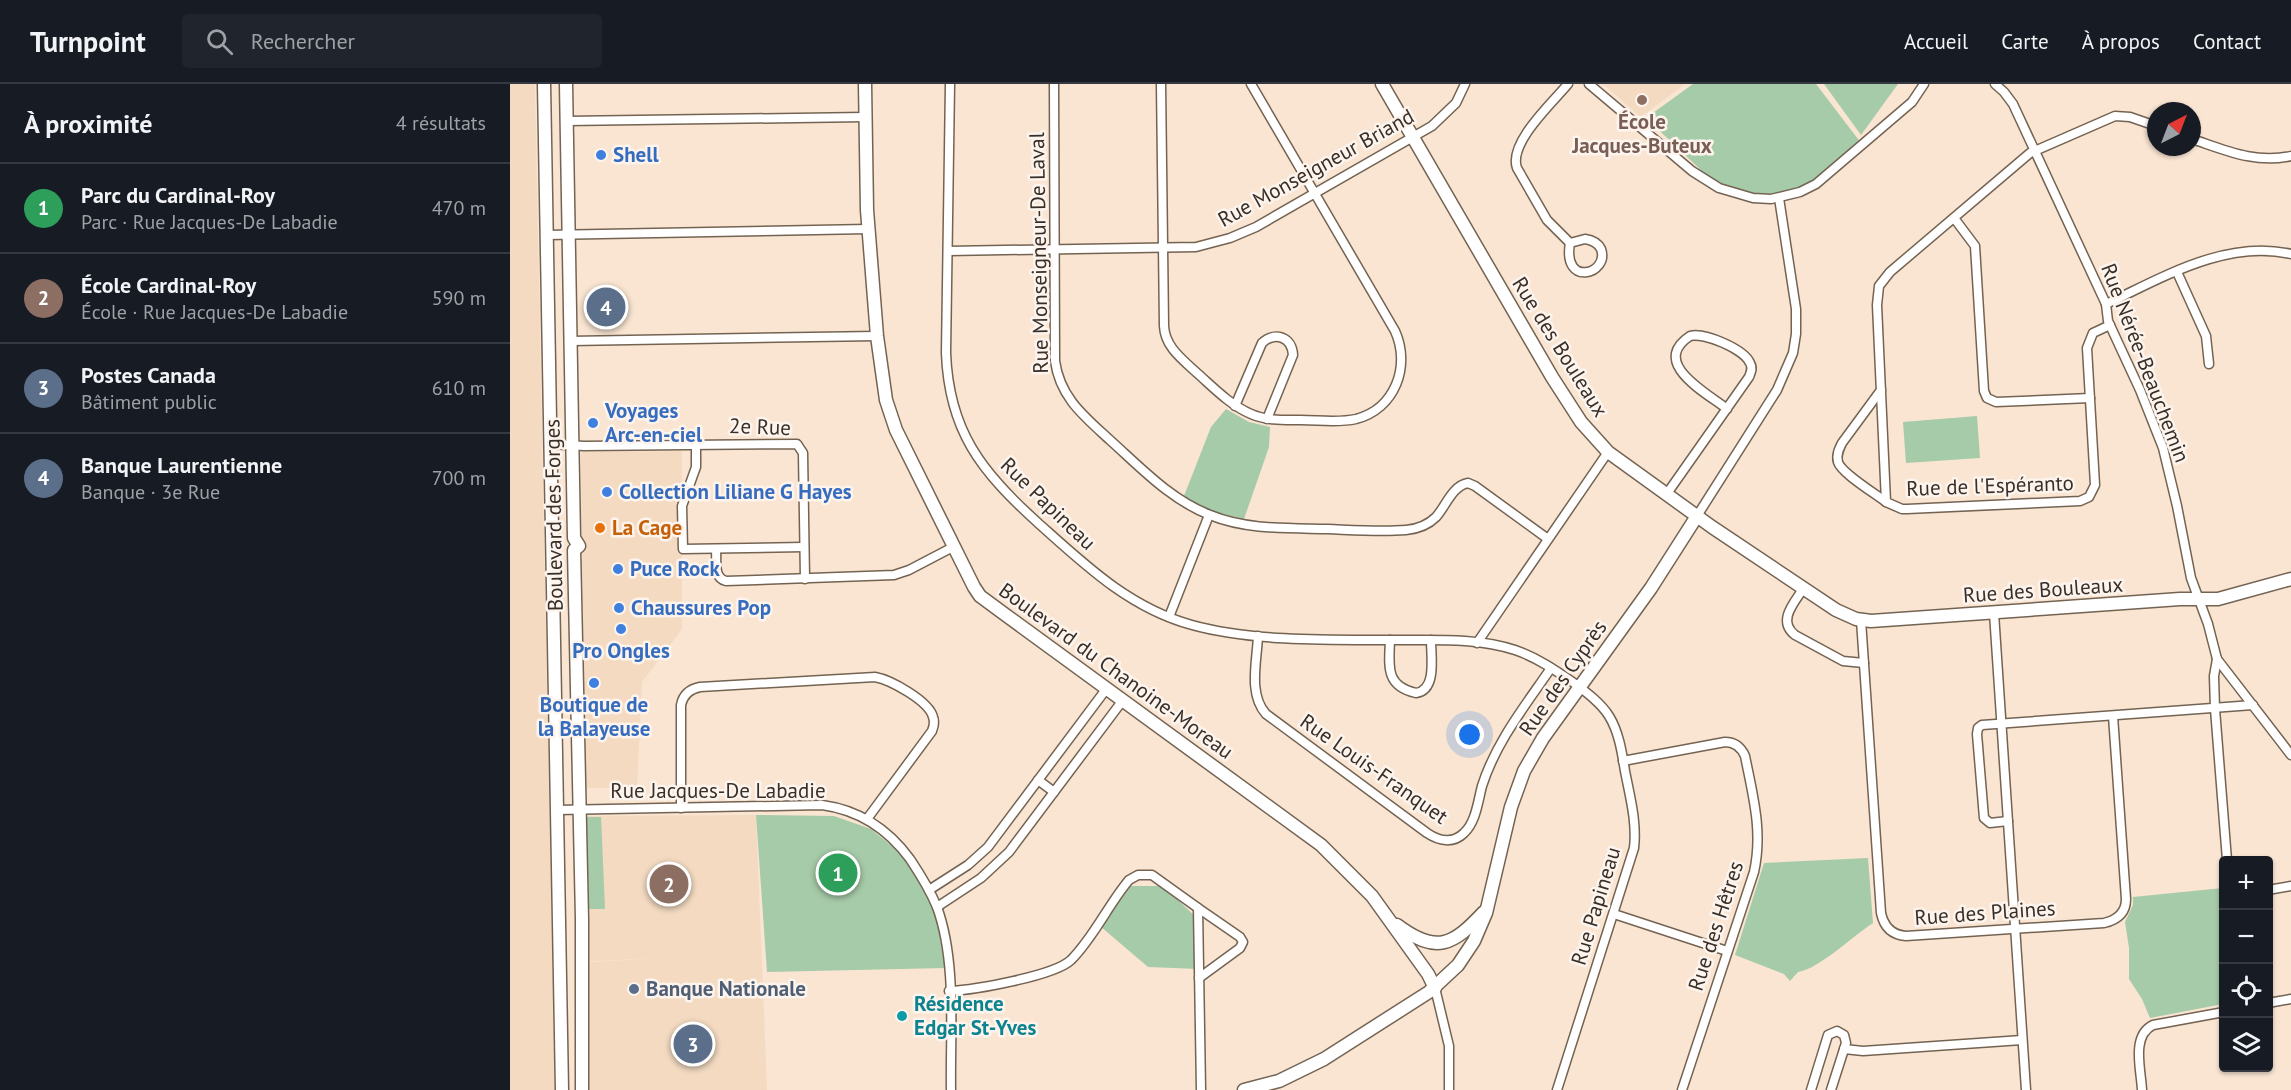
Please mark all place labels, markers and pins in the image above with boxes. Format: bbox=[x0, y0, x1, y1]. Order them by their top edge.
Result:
marker: École Jacques-Buteux bbox=[1635, 93, 1649, 107]
place label: École Jacques-Buteux bbox=[1571, 108, 1712, 159]
place label: Shell bbox=[613, 141, 659, 168]
marker: Shell bbox=[594, 148, 608, 162]
pin: 4 bbox=[586, 284, 626, 330]
place label: Voyages Arc-en-ciel bbox=[604, 397, 703, 448]
marker: Voyages Arc-en-ciel bbox=[586, 416, 600, 430]
place label: Collection Liliane G Hayes bbox=[619, 478, 852, 505]
marker: Collection Liliane G Hayes bbox=[600, 485, 614, 499]
place label: La Cage bbox=[612, 514, 682, 541]
marker: La Cage bbox=[593, 521, 607, 535]
place label: Puce Rock bbox=[630, 555, 720, 582]
marker: Puce Rock bbox=[611, 562, 625, 576]
place label: Chaussures Pop bbox=[631, 594, 771, 621]
marker: Chaussures Pop bbox=[612, 601, 626, 615]
marker: Pro Ongles bbox=[614, 622, 628, 636]
place label: Pro Ongles bbox=[572, 637, 670, 664]
marker: Boutique de la Balayeuse bbox=[587, 676, 601, 690]
place label: Boutique de la Balayeuse bbox=[538, 691, 650, 742]
pin: 1 bbox=[818, 850, 858, 896]
pin: 2 bbox=[650, 862, 688, 906]
place label: Banque Nationale bbox=[646, 975, 806, 1002]
marker: Banque Nationale bbox=[627, 982, 641, 996]
place label: Résidence Edgar St-Yves bbox=[914, 990, 1036, 1041]
marker: Résidence Edgar St-Yves bbox=[895, 1009, 909, 1023]
pin: 3 bbox=[674, 1022, 712, 1066]

